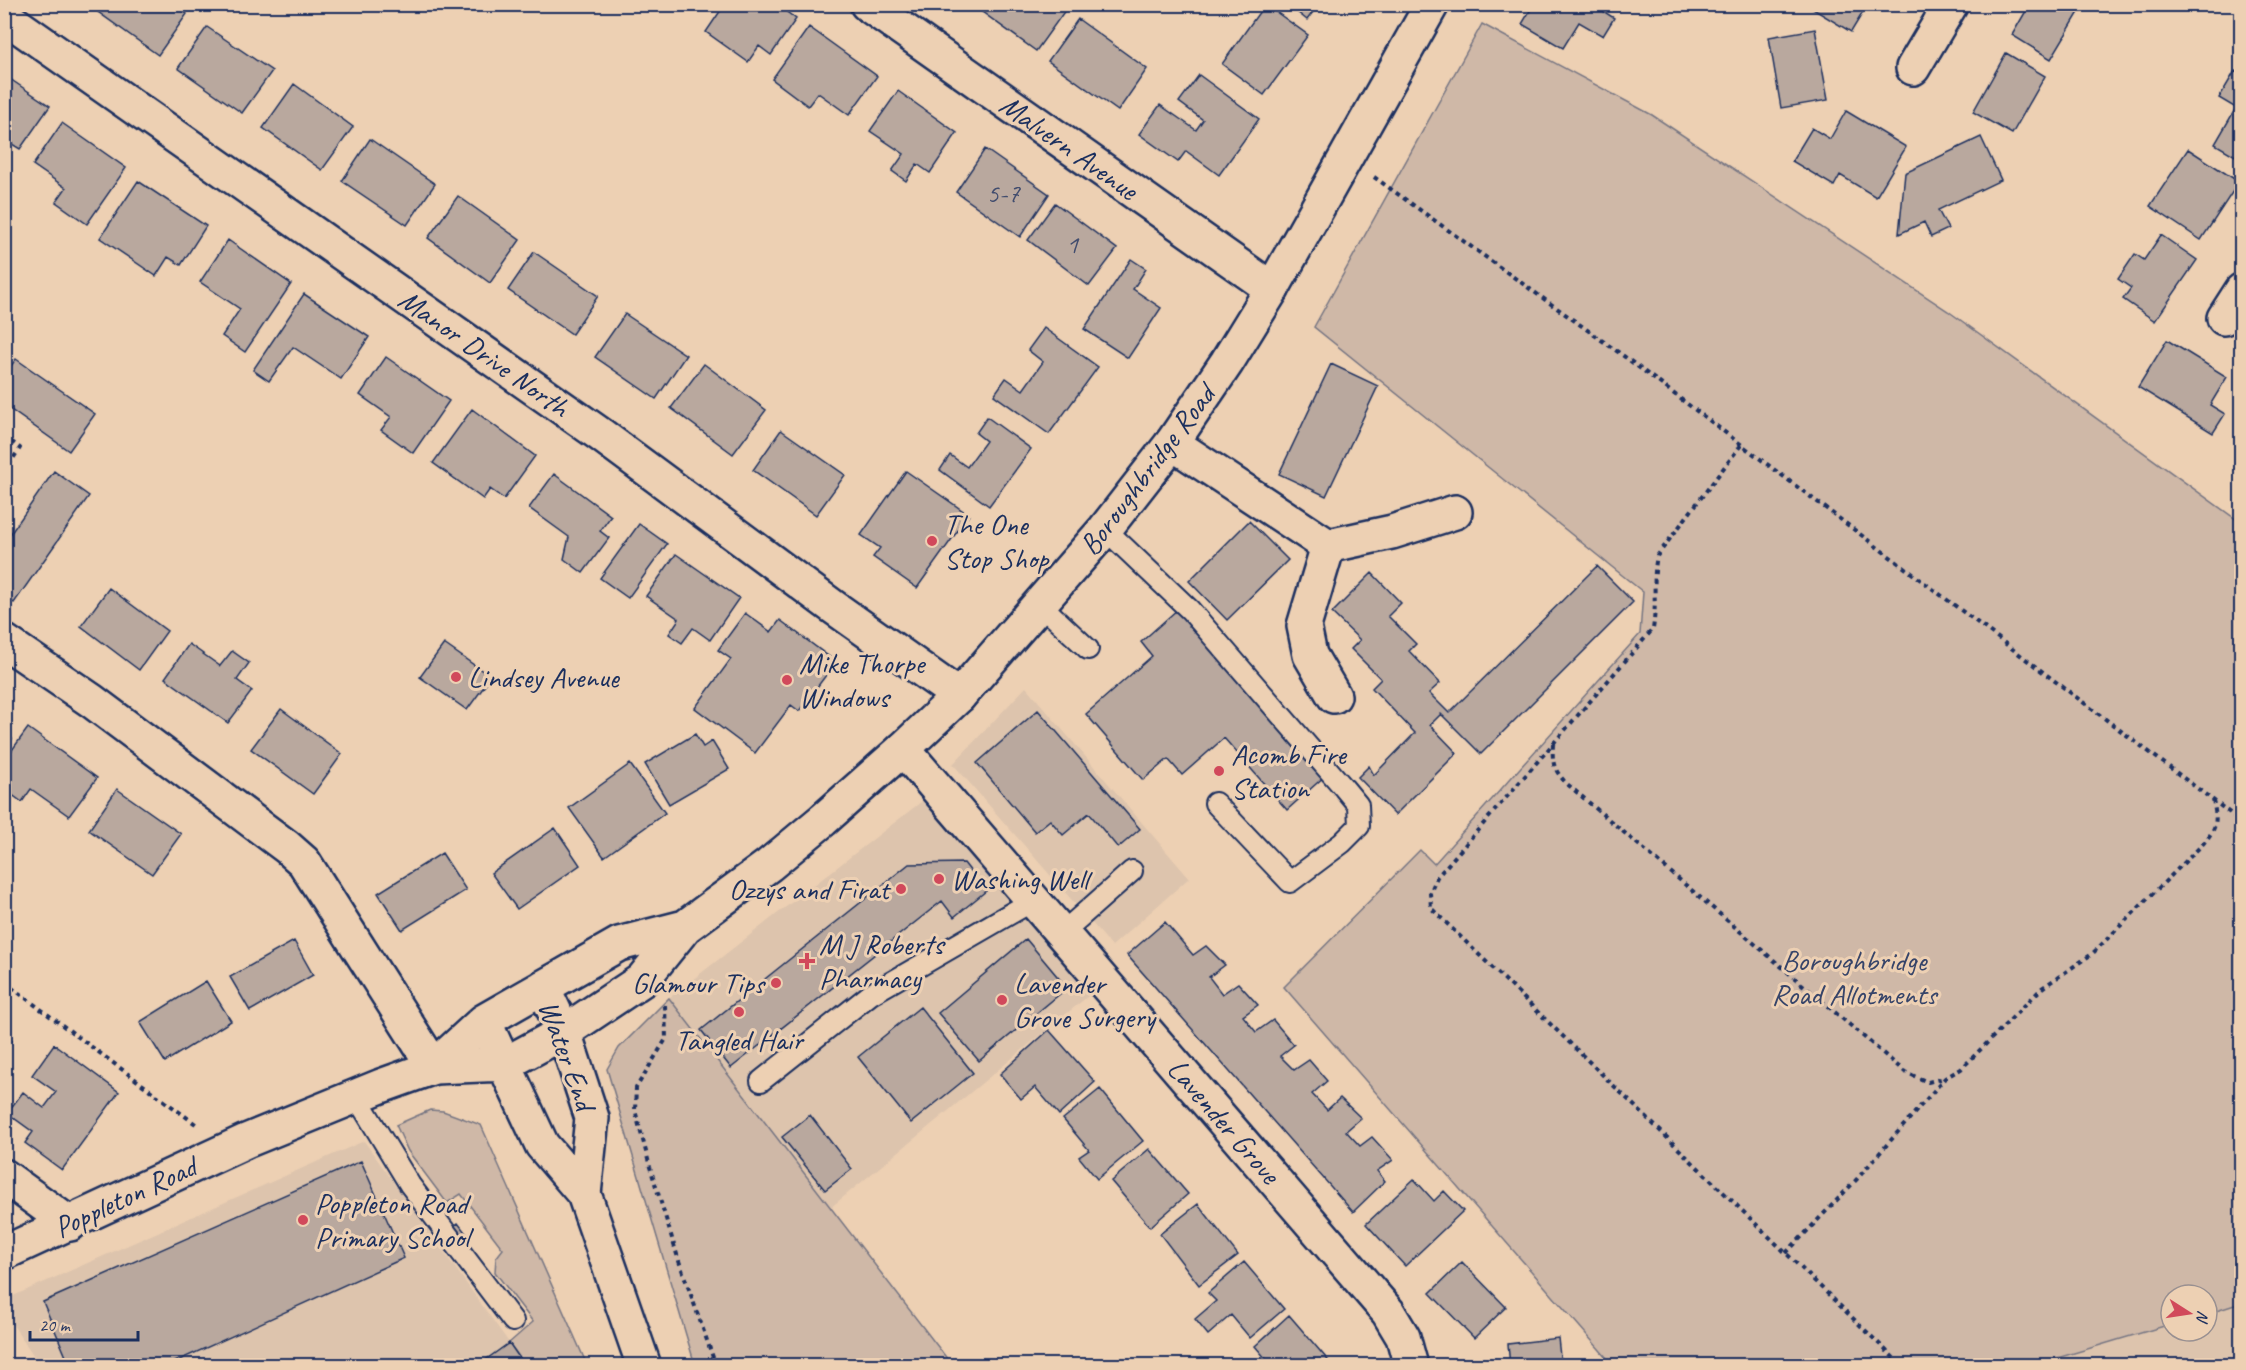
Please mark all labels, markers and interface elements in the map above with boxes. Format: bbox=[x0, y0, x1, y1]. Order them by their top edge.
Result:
street label: Malvern Avenue bbox=[993, 86, 1147, 210]
house number: 5-7 bbox=[986, 176, 1021, 210]
house number: 1 bbox=[1066, 227, 1080, 261]
street label: Manor Drive North bbox=[391, 280, 578, 427]
street label: Boroughbridge Road bbox=[1071, 374, 1226, 563]
place label: The One Stop Shop bbox=[944, 505, 1050, 577]
marker: The One Stop Shop bbox=[925, 534, 939, 548]
place label: Mike Thorpe Windows bbox=[799, 644, 927, 716]
place label: Lindsey Avenue bbox=[468, 658, 621, 696]
marker: Lindsey Avenue bbox=[449, 670, 463, 684]
marker: Mike Thorpe Windows bbox=[780, 673, 794, 687]
place label: Acomb Fire Station bbox=[1231, 735, 1348, 807]
marker: Acomb Fire Station bbox=[1212, 764, 1226, 778]
place label: Washing Well bbox=[951, 860, 1093, 898]
place label: Ozzys and Firat bbox=[729, 870, 892, 908]
marker: Washing Well bbox=[932, 872, 946, 886]
marker: Ozzys and Firat bbox=[894, 882, 908, 896]
place label: M J Roberts Pharmacy bbox=[819, 925, 946, 997]
park label: Boroughbridge Road Allotments bbox=[1772, 941, 1939, 1013]
marker: M J Roberts Pharmacy bbox=[800, 954, 814, 968]
place label: Glamour Tips bbox=[632, 964, 767, 1002]
place label: Lavender Grove Surgery bbox=[1014, 964, 1158, 1036]
marker: Glamour Tips bbox=[769, 976, 783, 990]
marker: Lavender Grove Surgery bbox=[995, 993, 1009, 1007]
street label: Water End bbox=[530, 995, 606, 1119]
marker: Tangled Hair bbox=[732, 1005, 746, 1019]
place label: Tangled Hair bbox=[675, 1021, 805, 1059]
street label: Lavender Grove bbox=[1159, 1051, 1290, 1193]
street label: Poppleton Road bbox=[48, 1146, 206, 1246]
place label: Poppleton Road Primary School bbox=[315, 1184, 474, 1256]
marker: Poppleton Road Primary School bbox=[296, 1213, 310, 1227]
north arrow bbox=[2159, 1283, 2219, 1343]
scale bar bbox=[30, 1304, 138, 1342]
text: N bbox=[2191, 1309, 2214, 1326]
text: 20 m bbox=[39, 1314, 72, 1336]

